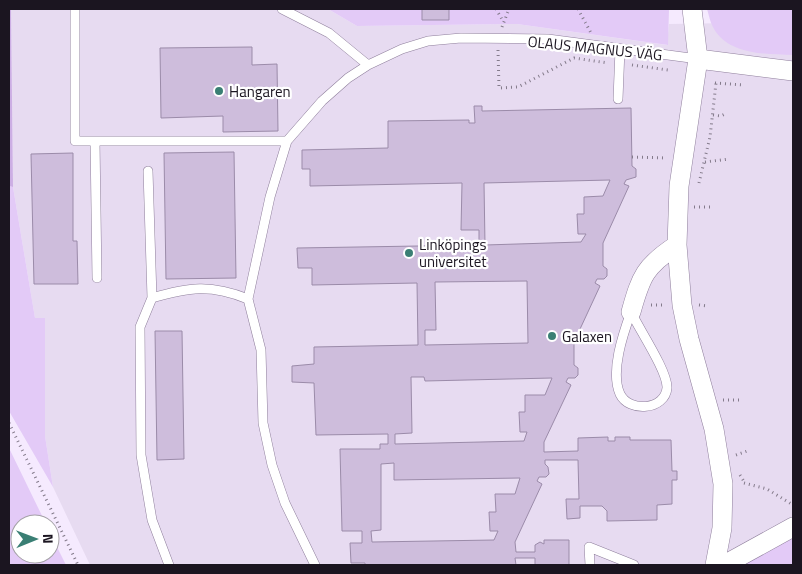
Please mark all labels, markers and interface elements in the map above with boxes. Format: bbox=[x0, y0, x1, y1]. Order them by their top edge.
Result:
street label: OLAUS MAGNUS VÄG bbox=[527, 29, 663, 67]
place label: Hangaren bbox=[229, 80, 291, 103]
marker: Hangaren bbox=[213, 85, 225, 97]
place label: Linköpings universitet bbox=[419, 233, 487, 273]
marker: Linköpings universitet bbox=[403, 247, 415, 259]
place label: Galaxen bbox=[562, 325, 612, 348]
marker: Galaxen bbox=[546, 330, 558, 342]
north arrow bbox=[10, 514, 60, 564]
text: N bbox=[38, 534, 59, 544]

